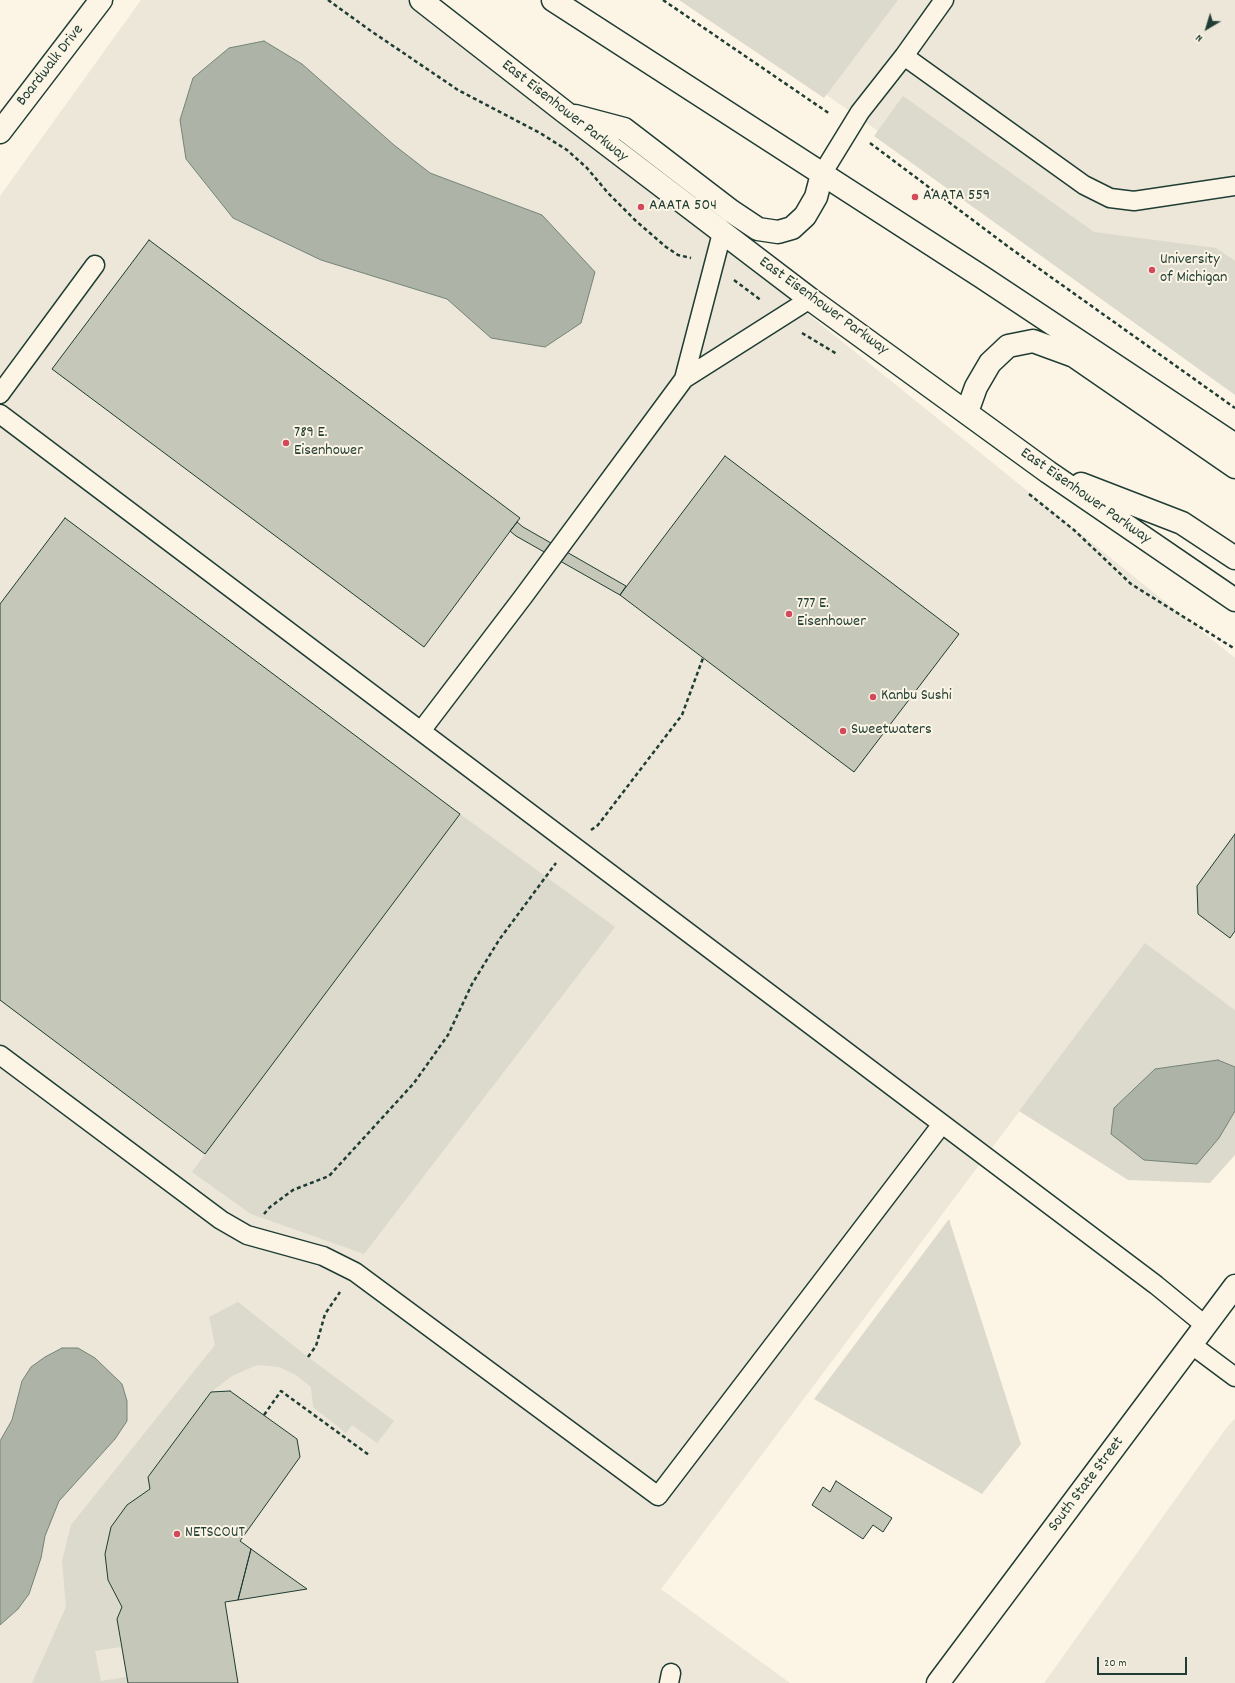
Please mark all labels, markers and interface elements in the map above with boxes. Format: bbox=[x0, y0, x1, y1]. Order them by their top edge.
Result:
north arrow bbox=[1187, 8, 1227, 48]
street label: Boardwalk Drive bbox=[13, 21, 89, 111]
text: N bbox=[1193, 29, 1207, 45]
street label: East Eisenhower Parkway bbox=[497, 57, 631, 167]
place label: AAATA 559 bbox=[923, 187, 990, 207]
marker: AAATA 559 bbox=[910, 192, 920, 202]
place label: AAATA 504 bbox=[649, 197, 717, 217]
marker: AAATA 504 bbox=[636, 202, 646, 212]
place label: University of Michigan bbox=[1160, 251, 1227, 289]
street label: East Eisenhower Parkway bbox=[755, 254, 891, 360]
marker: University of Michigan bbox=[1147, 265, 1157, 275]
place label: 789 E. Eisenhower bbox=[294, 424, 363, 462]
marker: 789 E. Eisenhower bbox=[281, 438, 291, 448]
street label: East Eisenhower Parkway bbox=[1016, 445, 1154, 549]
place label: 777 E. Eisenhower bbox=[797, 595, 866, 633]
marker: 777 E. Eisenhower bbox=[784, 609, 794, 619]
place label: Kanbu Sushi bbox=[881, 687, 952, 707]
marker: Kanbu Sushi bbox=[868, 692, 878, 702]
place label: Sweetwaters bbox=[851, 721, 932, 741]
marker: Sweetwaters bbox=[838, 726, 848, 736]
street label: South State Street bbox=[1045, 1434, 1129, 1536]
place label: NETSCOUT bbox=[185, 1524, 245, 1544]
marker: NETSCOUT bbox=[172, 1529, 182, 1539]
scale bar bbox=[1099, 1649, 1189, 1675]
text: 20 m bbox=[1104, 1655, 1127, 1672]

